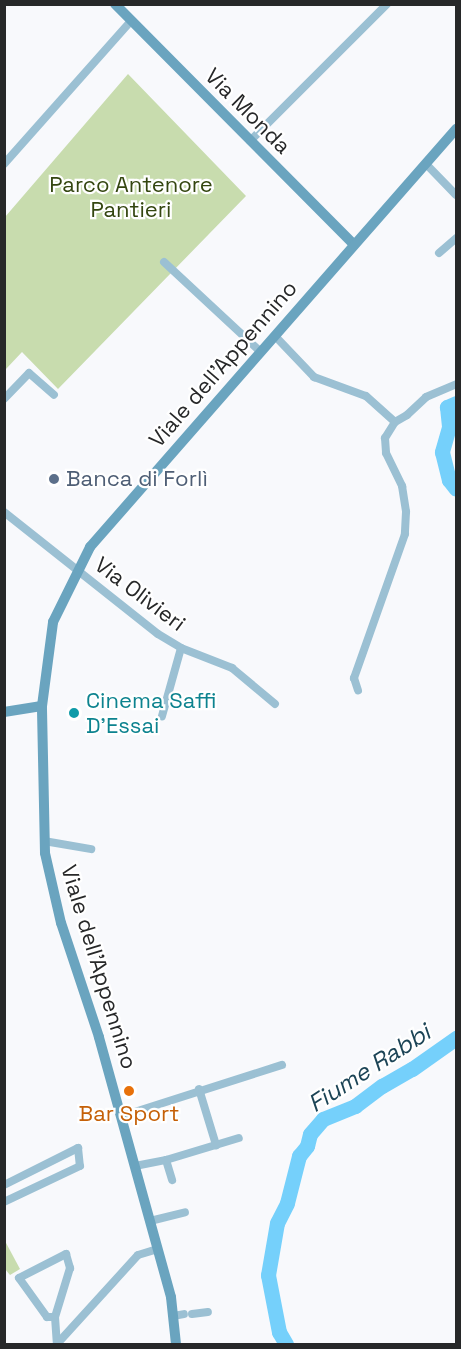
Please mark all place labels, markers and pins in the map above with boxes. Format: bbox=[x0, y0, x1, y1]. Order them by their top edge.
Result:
place label: Banca di Forlì bbox=[66, 466, 208, 492]
marker: Banca di Forlì bbox=[47, 472, 61, 486]
place label: Cinema Saffi D'Essai bbox=[86, 687, 216, 738]
marker: Cinema Saffi D'Essai bbox=[67, 706, 81, 720]
marker: Bar Sport bbox=[122, 1084, 136, 1098]
place label: Bar Sport bbox=[79, 1101, 179, 1127]

